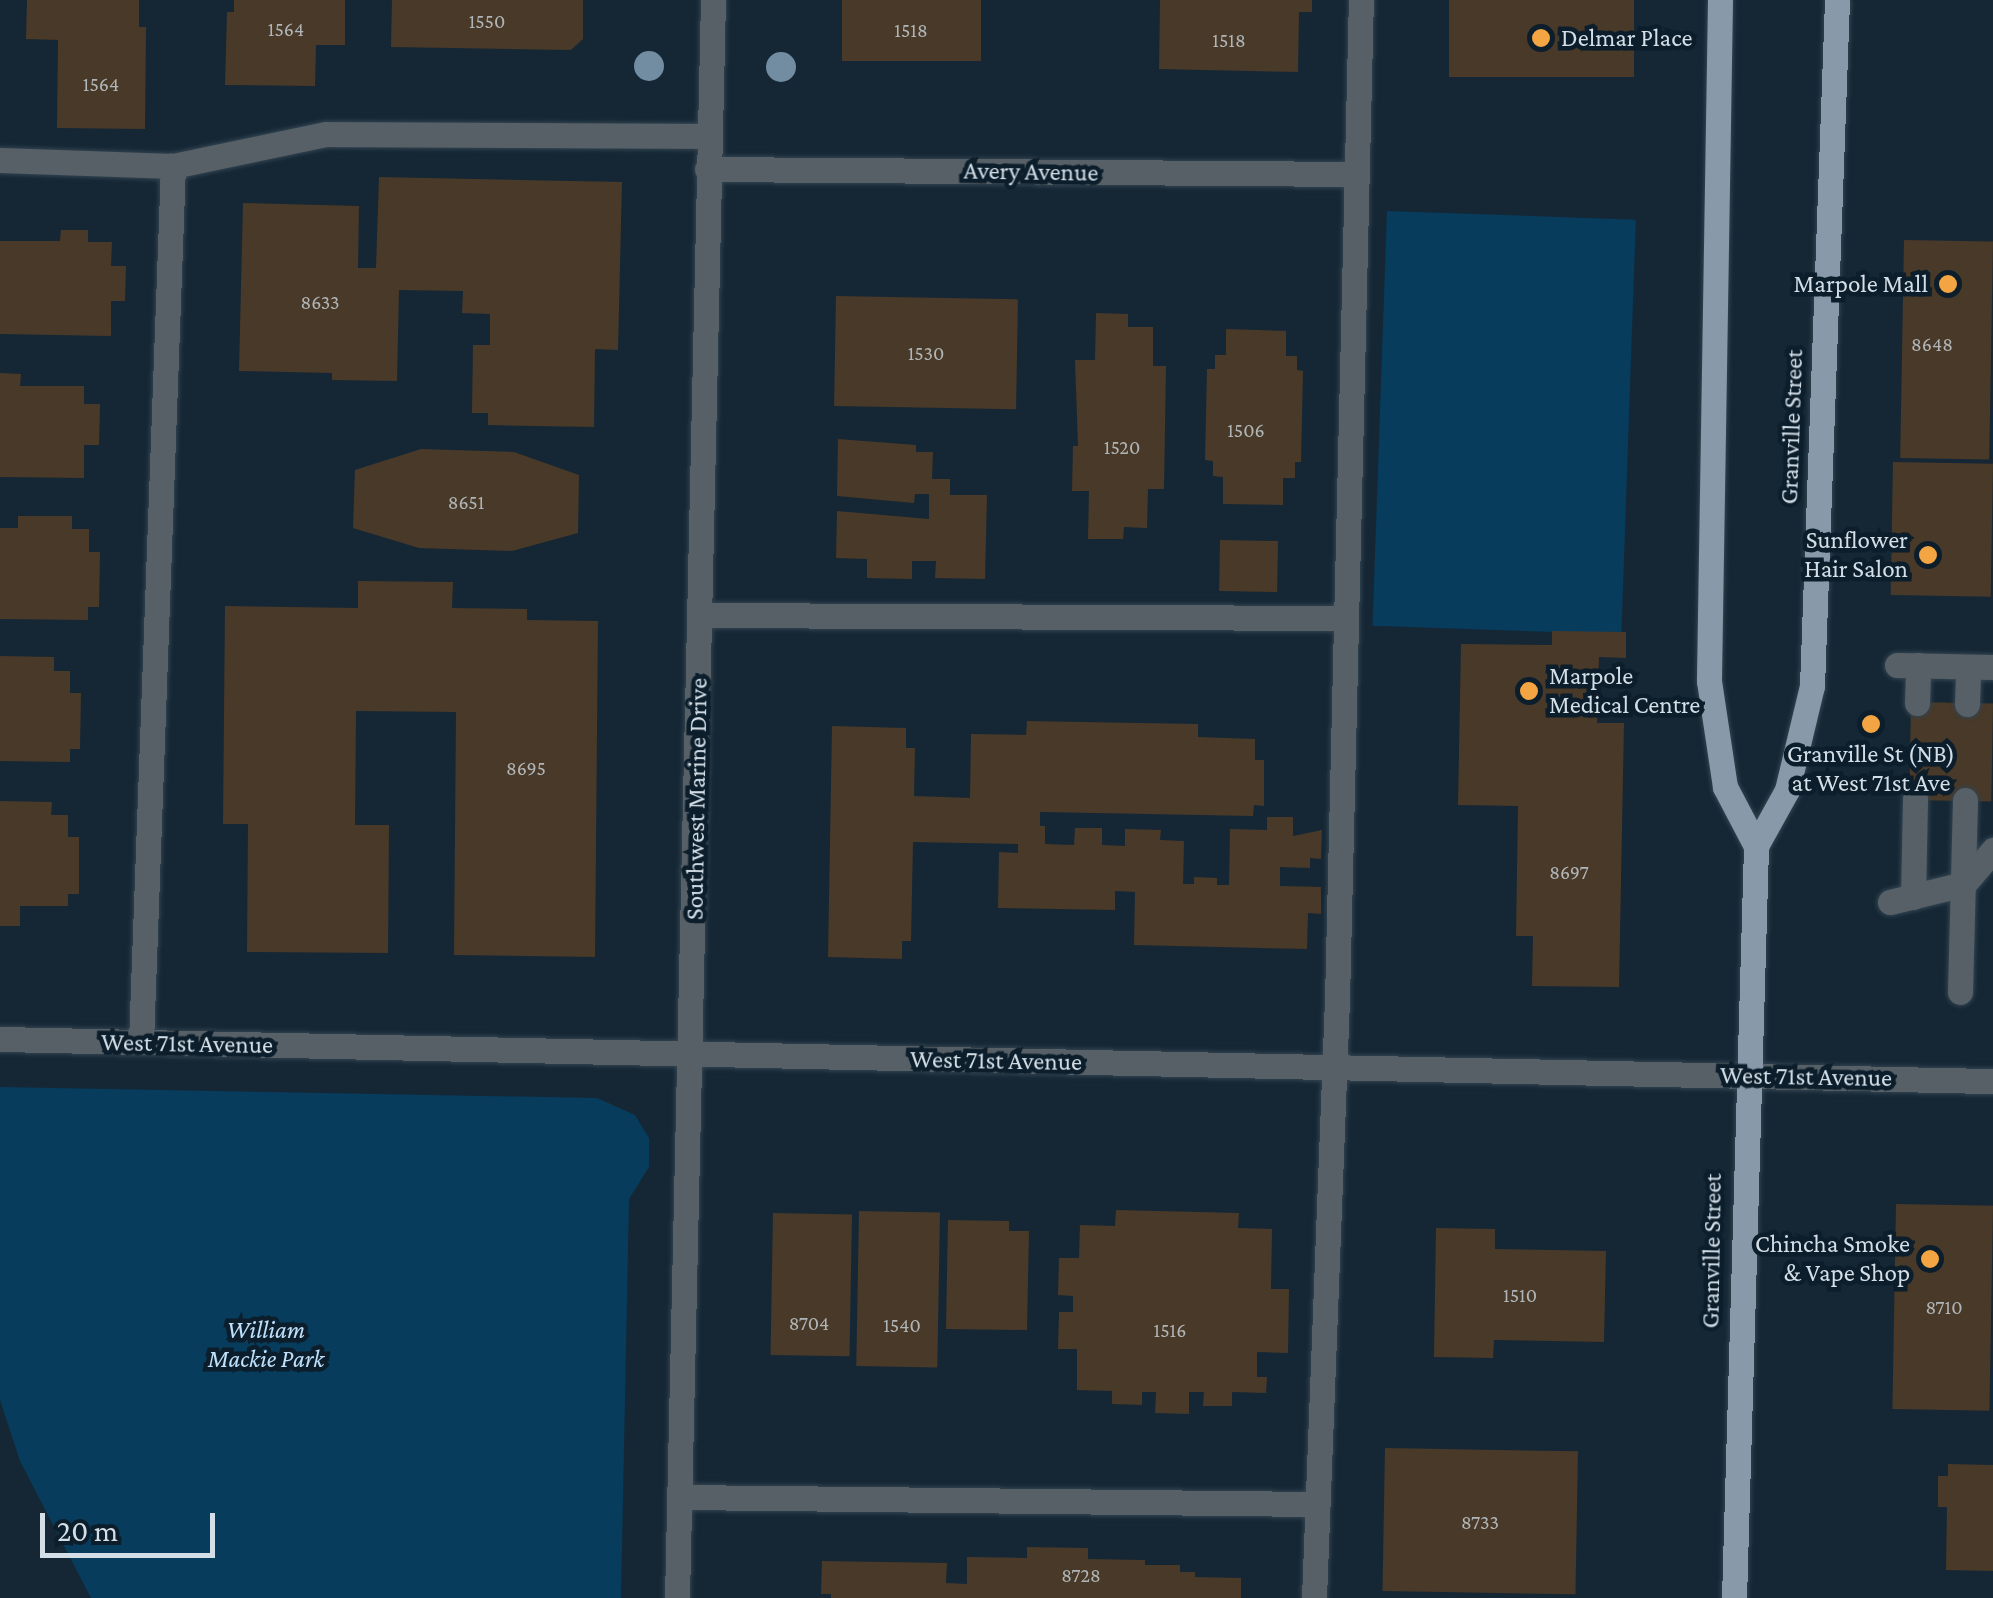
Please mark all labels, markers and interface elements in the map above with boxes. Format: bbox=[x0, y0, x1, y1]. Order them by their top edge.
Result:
house number: 1550 bbox=[469, 9, 505, 33]
house number: 1564 bbox=[268, 17, 304, 41]
house number: 1518 bbox=[894, 18, 928, 42]
place label: Delmar Place bbox=[1561, 23, 1692, 53]
marker: Delmar Place bbox=[1530, 27, 1552, 49]
house number: 1518 bbox=[1212, 28, 1246, 52]
house number: 1564 bbox=[83, 72, 119, 96]
street label: Avery Avenue bbox=[963, 156, 1099, 188]
place label: Marpole Mall bbox=[1794, 269, 1928, 299]
marker: Marpole Mall bbox=[1937, 273, 1959, 295]
house number: 8633 bbox=[300, 290, 340, 314]
house number: 8648 bbox=[1911, 332, 1953, 356]
house number: 1530 bbox=[908, 341, 944, 365]
street label: Granville Street bbox=[1774, 349, 1810, 505]
house number: 1506 bbox=[1227, 418, 1265, 442]
house number: 1520 bbox=[1104, 435, 1140, 459]
house number: 8651 bbox=[448, 490, 484, 514]
place label: Sunflower Hair Salon bbox=[1804, 526, 1908, 585]
marker: Sunflower Hair Salon bbox=[1917, 544, 1939, 566]
place label: Marpole Medical Centre bbox=[1549, 662, 1700, 721]
street label: Southwest Marine Drive bbox=[680, 678, 714, 920]
marker: Marpole Medical Centre bbox=[1518, 680, 1540, 702]
marker: Granville St (NB) at West 71st Ave bbox=[1860, 713, 1882, 735]
place label: Granville St (NB) at West 71st Ave bbox=[1787, 740, 1955, 799]
house number: 8695 bbox=[506, 756, 546, 780]
house number: 8697 bbox=[1549, 860, 1589, 884]
street label: West 71st Avenue bbox=[101, 1028, 273, 1060]
street label: West 71st Avenue bbox=[910, 1045, 1082, 1077]
street label: West 71st Avenue bbox=[1720, 1061, 1892, 1093]
street label: Granville Street bbox=[1696, 1173, 1728, 1329]
place label: Chincha Smoke & Vape Shop bbox=[1755, 1230, 1910, 1289]
marker: Chincha Smoke & Vape Shop bbox=[1919, 1248, 1941, 1270]
house number: 1510 bbox=[1503, 1283, 1537, 1307]
house number: 8710 bbox=[1925, 1295, 1963, 1319]
house number: 8704 bbox=[789, 1311, 829, 1335]
house number: 1540 bbox=[883, 1313, 921, 1337]
park label: William Mackie Park bbox=[208, 1316, 324, 1375]
house number: 1516 bbox=[1154, 1318, 1186, 1342]
scale bar bbox=[45, 1493, 220, 1555]
house number: 8733 bbox=[1461, 1510, 1499, 1534]
text: 20 m bbox=[57, 1514, 118, 1547]
house number: 8728 bbox=[1061, 1563, 1101, 1587]

